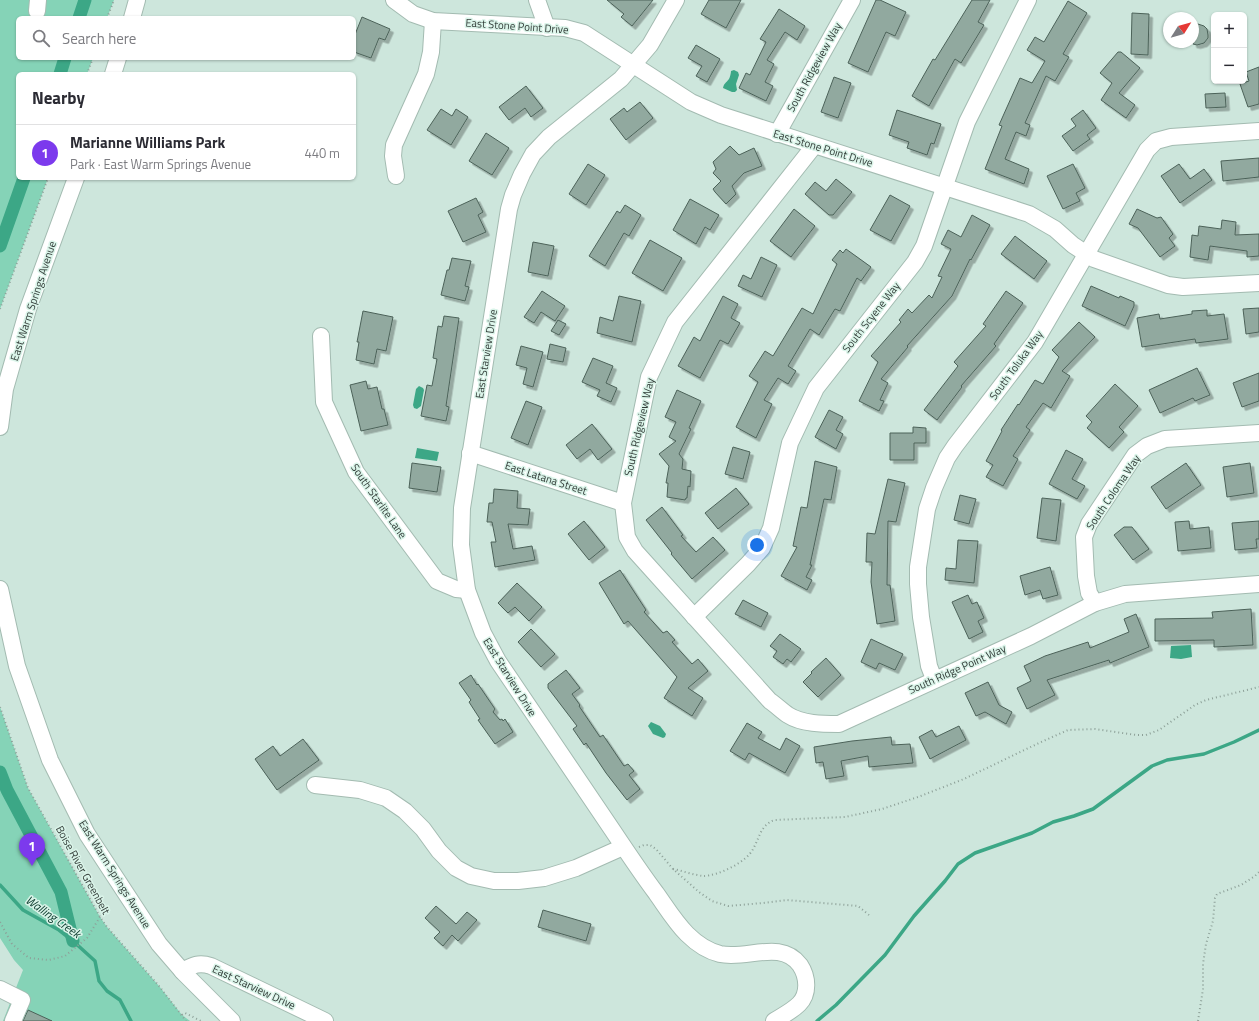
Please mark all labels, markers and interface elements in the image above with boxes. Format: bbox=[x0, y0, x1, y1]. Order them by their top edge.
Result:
north arrow bbox=[1163, 12, 1199, 48]
map controls bbox=[1211, 12, 1247, 84]
button: + bbox=[1211, 12, 1247, 48]
street label: East Stone Point Drive bbox=[465, 14, 570, 38]
search box bbox=[16, 16, 356, 60]
street label: South Ridgeview Way bbox=[783, 19, 846, 115]
icon: search bbox=[30, 27, 52, 49]
text: Search here bbox=[62, 27, 136, 50]
button: − bbox=[1211, 48, 1247, 84]
text: Nearby bbox=[32, 85, 85, 111]
street label: East Stone Point Drive bbox=[771, 125, 875, 171]
text: Marianne Williams Park bbox=[70, 131, 225, 154]
text: 1 bbox=[41, 143, 49, 163]
text: 440 m bbox=[304, 143, 340, 163]
text: Park · East Warm Springs Avenue bbox=[70, 154, 251, 174]
street label: East Warm Springs Avenue bbox=[6, 239, 60, 363]
street label: South Scyene Way bbox=[838, 278, 904, 356]
street label: East Starview Drive bbox=[471, 308, 501, 400]
street label: South Toluka Way bbox=[985, 326, 1047, 403]
street label: South Ridgeview Way bbox=[620, 376, 658, 478]
street label: South Coloma Way bbox=[1082, 451, 1144, 533]
street label: East Latana Street bbox=[503, 457, 589, 499]
street label: South Starlite Lane bbox=[347, 460, 411, 542]
your location bbox=[747, 535, 767, 555]
street label: East Starview Drive bbox=[479, 635, 541, 720]
street label: South Ridge Point Way bbox=[905, 640, 1009, 698]
street label: East Warm Springs Avenue bbox=[75, 817, 155, 932]
street label: Boise River Greenbelt bbox=[52, 823, 114, 917]
pin: 1 bbox=[19, 833, 45, 866]
water label: Walling Creek bbox=[22, 891, 86, 944]
street label: East Starview Drive bbox=[210, 961, 299, 1013]

